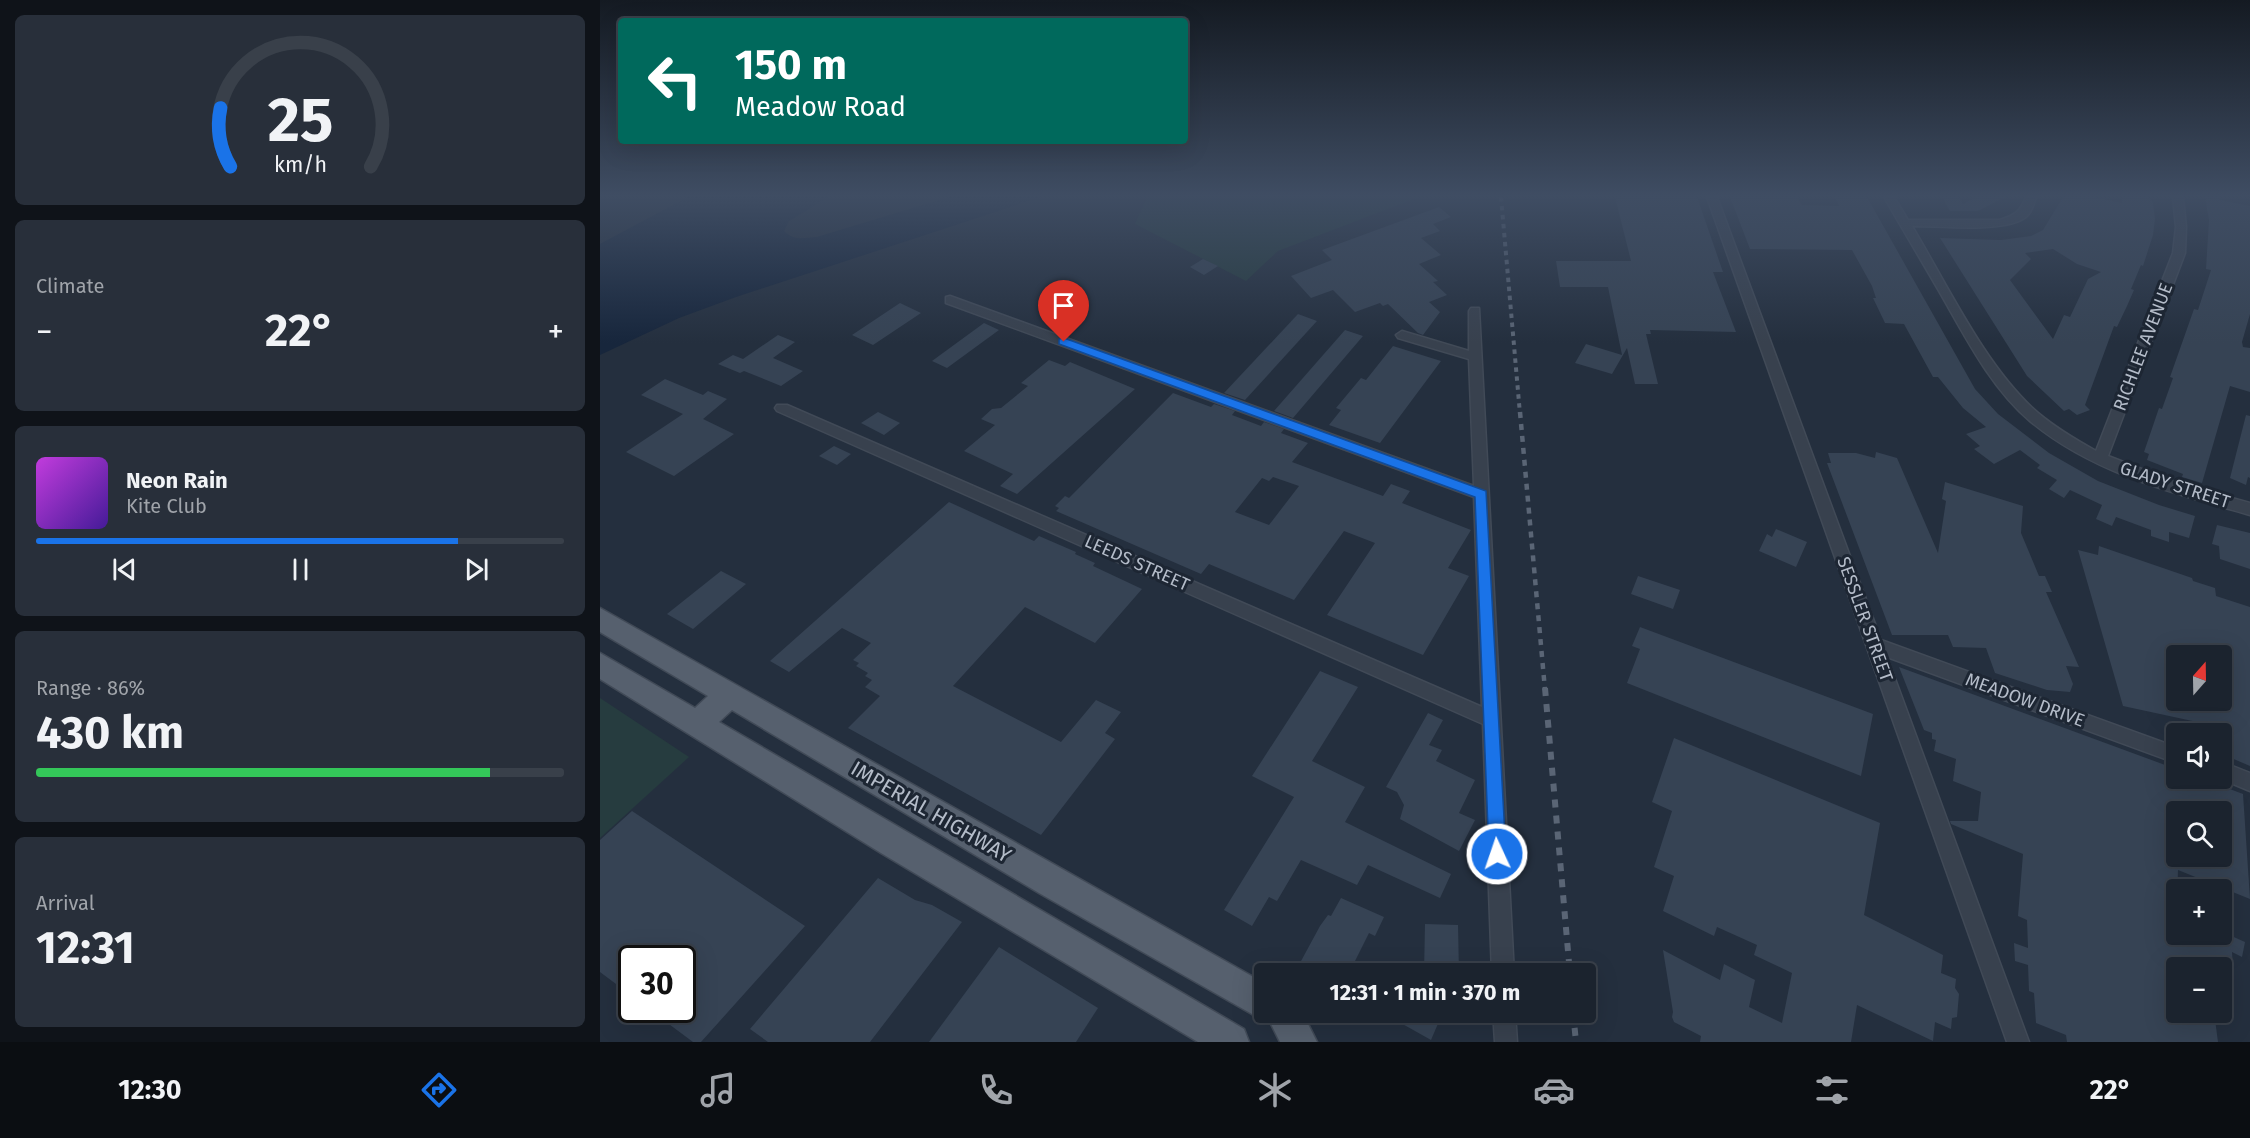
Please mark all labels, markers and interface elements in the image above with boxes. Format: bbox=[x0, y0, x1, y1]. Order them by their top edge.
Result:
text: 150 m bbox=[735, 40, 847, 90]
icon: left bbox=[636, 42, 714, 120]
text: 25 bbox=[267, 83, 333, 158]
text: Meadow Road bbox=[735, 91, 906, 123]
text: km/h bbox=[273, 153, 327, 179]
text: Climate bbox=[36, 274, 104, 298]
pin bbox=[1038, 280, 1089, 342]
street label: RICHLEE AVENUE bbox=[2109, 280, 2177, 414]
icon: arrive bbox=[1047, 289, 1080, 322]
text: 22° bbox=[265, 304, 335, 358]
text: − bbox=[36, 312, 53, 352]
text: + bbox=[548, 312, 564, 352]
street label: GLADY STREET bbox=[2117, 457, 2234, 513]
text: Neon Rain bbox=[126, 467, 228, 494]
text: Kite Club bbox=[126, 494, 207, 518]
street label: LEEDS STREET bbox=[1081, 530, 1194, 596]
icon: previous bbox=[108, 553, 141, 586]
icon: pause bbox=[284, 553, 317, 586]
icon: next bbox=[460, 553, 493, 586]
street label: SESSLER STREET bbox=[1832, 554, 1898, 685]
north arrow bbox=[2166, 645, 2232, 711]
map controls bbox=[2166, 645, 2232, 1023]
street label: MEADOW DRIVE bbox=[1962, 668, 2088, 732]
text: Range · 86% bbox=[36, 676, 145, 700]
text: 430 km bbox=[36, 706, 184, 760]
button: sound bbox=[2166, 723, 2232, 789]
street label: IMPERIAL HIGHWAY bbox=[846, 756, 1016, 869]
button: search bbox=[2166, 801, 2232, 867]
position arrow bbox=[1465, 822, 1529, 886]
button: + bbox=[2166, 879, 2232, 945]
text: Arrival bbox=[36, 891, 95, 915]
text: 12:31 bbox=[36, 921, 135, 975]
speed limit sign: 30 bbox=[618, 945, 696, 1023]
button: − bbox=[2166, 957, 2232, 1023]
text: 12:31 · 1 min · 370 m bbox=[1330, 979, 1520, 1006]
icon: directions bbox=[418, 1069, 460, 1111]
icon: music bbox=[697, 1069, 739, 1111]
icon: phone bbox=[975, 1069, 1017, 1111]
icon: climate bbox=[1254, 1069, 1296, 1111]
icon: car bbox=[1533, 1069, 1575, 1111]
icon: filters bbox=[1811, 1069, 1853, 1111]
text: 12:30 bbox=[118, 1074, 182, 1106]
text: 22° bbox=[2090, 1074, 2132, 1106]

